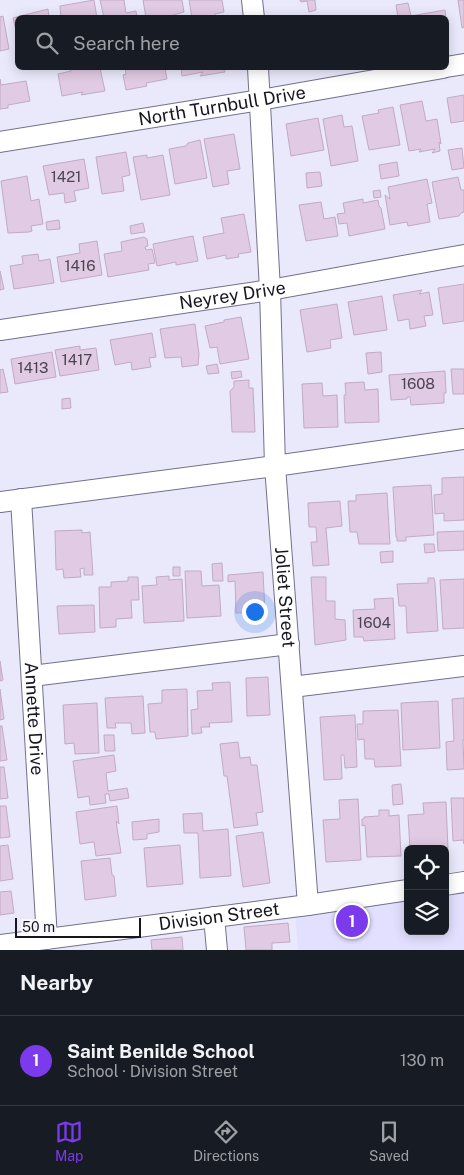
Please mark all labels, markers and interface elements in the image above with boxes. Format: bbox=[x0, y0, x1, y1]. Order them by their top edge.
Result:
search box bbox=[15, 15, 449, 70]
icon: search bbox=[33, 29, 61, 57]
text: Search here bbox=[73, 32, 180, 54]
street label: North Turnbull Drive bbox=[137, 81, 307, 129]
house number: 1421 bbox=[51, 168, 81, 185]
house number: 1416 bbox=[65, 257, 95, 274]
street label: Neyrey Drive bbox=[178, 276, 287, 313]
house number: 1417 bbox=[62, 351, 92, 368]
house number: 1413 bbox=[17, 359, 49, 376]
house number: 1608 bbox=[401, 375, 435, 392]
street label: Joliet Street bbox=[271, 546, 300, 648]
your location bbox=[242, 599, 268, 625]
house number: 1604 bbox=[357, 614, 391, 631]
street label: Annette Drive bbox=[21, 661, 48, 776]
map controls bbox=[404, 845, 449, 935]
button: locate bbox=[404, 845, 449, 890]
button: layers bbox=[404, 890, 449, 935]
street label: Division Street bbox=[157, 898, 281, 934]
pin: 1 bbox=[336, 902, 368, 940]
scale bar bbox=[15, 915, 141, 938]
text: 50 m bbox=[22, 919, 55, 935]
text: Nearby bbox=[20, 970, 93, 995]
text: Saint Benilde School bbox=[67, 1040, 255, 1062]
text: 1 bbox=[33, 1051, 39, 1070]
text: 130 m bbox=[400, 1051, 444, 1070]
text: School · Division Street bbox=[67, 1062, 238, 1081]
tab: Map bbox=[55, 1118, 83, 1164]
tab: Directions bbox=[193, 1118, 259, 1164]
tab: Saved bbox=[369, 1118, 409, 1164]

